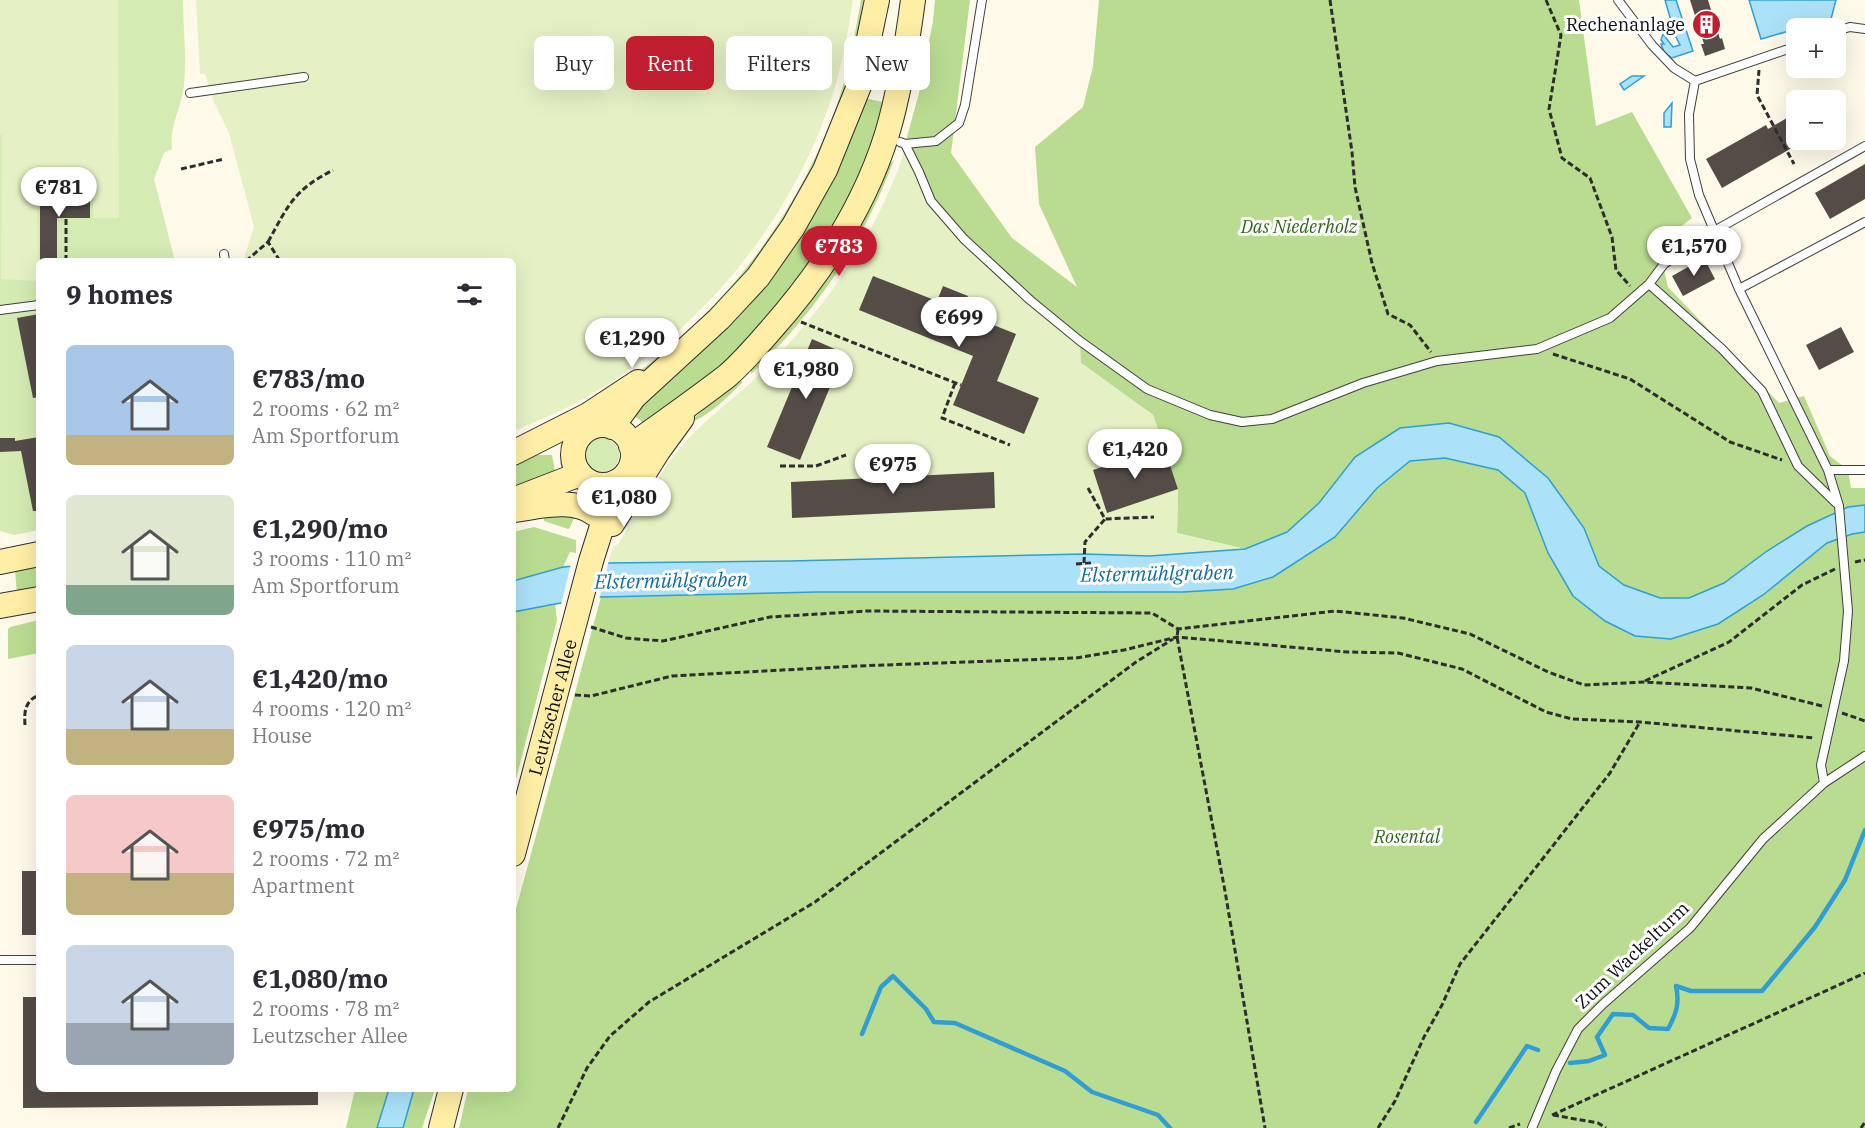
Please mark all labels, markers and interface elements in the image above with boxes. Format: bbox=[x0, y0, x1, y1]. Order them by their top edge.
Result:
building icon: Rechenanlage bbox=[1690, 8, 1722, 40]
place label: Rechenanlage bbox=[1566, 13, 1685, 36]
map controls bbox=[1786, 18, 1846, 150]
button: + bbox=[1786, 18, 1846, 78]
chip: Buy bbox=[534, 36, 614, 90]
chip: Rent bbox=[626, 36, 714, 90]
chip: Filters bbox=[726, 36, 832, 90]
chip: New bbox=[844, 36, 930, 90]
button: − bbox=[1786, 90, 1846, 150]
pin: €781 bbox=[23, 167, 95, 218]
text: €781 bbox=[35, 173, 83, 200]
park label: Das Niederholz bbox=[1240, 215, 1358, 238]
pin: €783 bbox=[803, 226, 875, 277]
pin: €1,570 bbox=[1645, 226, 1743, 277]
text: €783 bbox=[815, 232, 863, 259]
text: €1,570 bbox=[1661, 232, 1727, 259]
text: 9 homes bbox=[66, 277, 173, 311]
icon: filters bbox=[453, 278, 486, 311]
pin: €699 bbox=[923, 297, 995, 348]
text: €699 bbox=[935, 303, 983, 330]
pin: €1,290 bbox=[583, 318, 681, 369]
text: €1,290 bbox=[599, 324, 665, 351]
pin: €1,980 bbox=[757, 349, 855, 400]
text: €1,980 bbox=[773, 355, 839, 382]
text: €783/mo bbox=[252, 361, 365, 395]
icon: home bbox=[114, 369, 186, 441]
text: 2 rooms · 62 m² bbox=[252, 395, 399, 422]
text: Am Sportforum bbox=[252, 422, 400, 449]
pin: €1,420 bbox=[1086, 429, 1184, 480]
text: €1,420 bbox=[1102, 435, 1168, 462]
pin: €975 bbox=[857, 444, 929, 495]
text: €975 bbox=[869, 450, 917, 477]
pin: €1,080 bbox=[575, 477, 673, 528]
text: €1,080 bbox=[591, 483, 657, 510]
text: €1,290/mo bbox=[252, 511, 388, 545]
icon: home bbox=[114, 519, 186, 591]
text: 3 rooms · 110 m² bbox=[252, 545, 411, 572]
water label: Elstermühlgraben bbox=[1079, 558, 1235, 588]
water label: Elstermühlgraben bbox=[593, 565, 749, 595]
text: Am Sportforum bbox=[252, 572, 400, 599]
street label: Leutzscher Allee bbox=[523, 636, 581, 778]
text: €1,420/mo bbox=[252, 661, 388, 695]
icon: home bbox=[114, 669, 186, 741]
text: 4 rooms · 120 m² bbox=[252, 695, 411, 722]
text: House bbox=[252, 722, 312, 749]
text: €975/mo bbox=[252, 811, 365, 845]
icon: home bbox=[114, 819, 186, 891]
park label: Rosental bbox=[1373, 825, 1441, 848]
text: 2 rooms · 72 m² bbox=[252, 845, 399, 872]
text: Apartment bbox=[252, 872, 355, 899]
street label: Zum Wackelturm bbox=[1570, 896, 1694, 1014]
text: €1,080/mo bbox=[252, 961, 388, 995]
icon: home bbox=[114, 969, 186, 1041]
text: 2 rooms · 78 m² bbox=[252, 995, 399, 1022]
text: Leutzscher Allee bbox=[252, 1022, 408, 1049]

